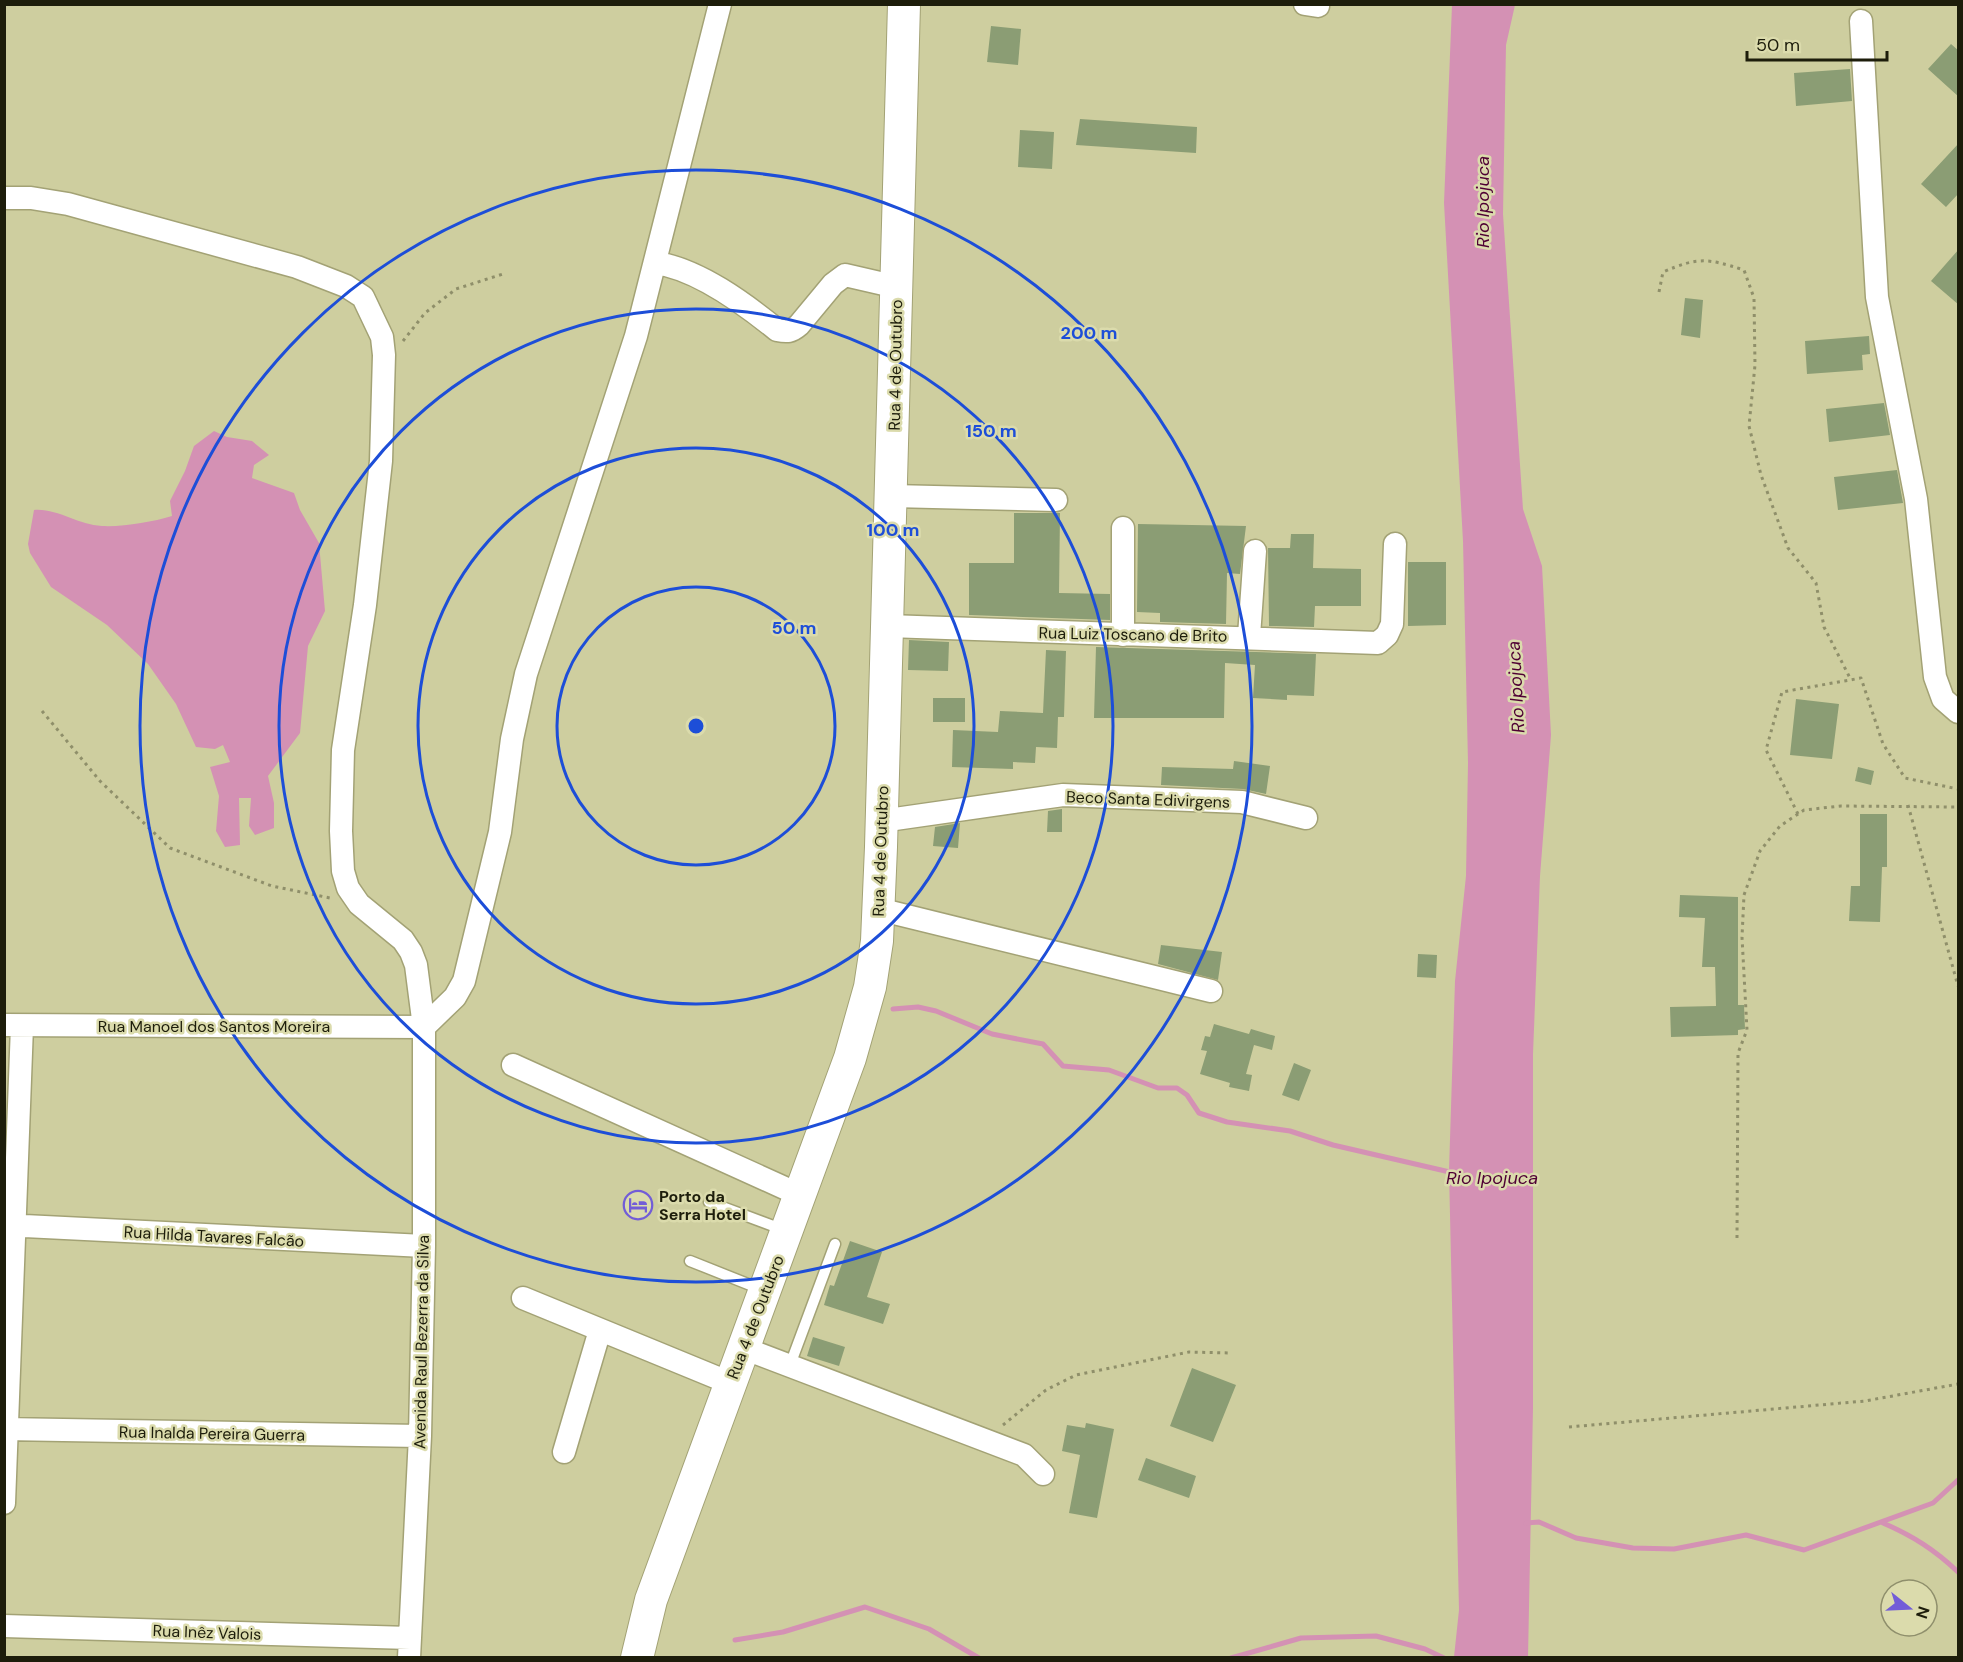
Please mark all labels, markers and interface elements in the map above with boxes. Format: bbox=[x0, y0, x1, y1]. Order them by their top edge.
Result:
scale bar bbox=[1747, 24, 1886, 62]
text: 50 m bbox=[1756, 33, 1800, 57]
water label: Rio Ipojuca bbox=[1471, 156, 1495, 248]
street label: Rua 4 de Outubro bbox=[884, 299, 907, 431]
text: 200 m bbox=[1061, 321, 1117, 345]
text: 150 m bbox=[965, 419, 1017, 443]
text: 100 m bbox=[866, 518, 920, 542]
text: 50 m bbox=[771, 616, 817, 640]
street label: Rua Luiz Toscano de Brito bbox=[1038, 622, 1228, 647]
water label: Rio Ipojuca bbox=[1502, 640, 1530, 734]
centre of rings bbox=[686, 716, 706, 736]
street label: Rua 4 de Outubro bbox=[868, 785, 893, 917]
street label: Beco Santa Edivirgens bbox=[1066, 786, 1230, 813]
street label: Rua Manoel dos Santos Moreira bbox=[98, 1016, 330, 1037]
water label: Rio Ipojuca bbox=[1446, 1166, 1538, 1190]
place label: Porto da Serra Hotel bbox=[659, 1186, 746, 1225]
hotel icon: Porto da Serra Hotel bbox=[622, 1189, 654, 1221]
street label: Rua Hilda Tavares Falcão bbox=[123, 1221, 305, 1252]
street label: Avenida Raul Bezerra da Silva bbox=[409, 1235, 434, 1449]
street label: Rua 4 de Outubro bbox=[722, 1252, 789, 1382]
street label: Rua Inalda Pereira Guerra bbox=[119, 1421, 305, 1446]
north arrow bbox=[1879, 1578, 1939, 1638]
text: N bbox=[1911, 1604, 1935, 1621]
street label: Rua Inêz Valois bbox=[152, 1620, 262, 1645]

